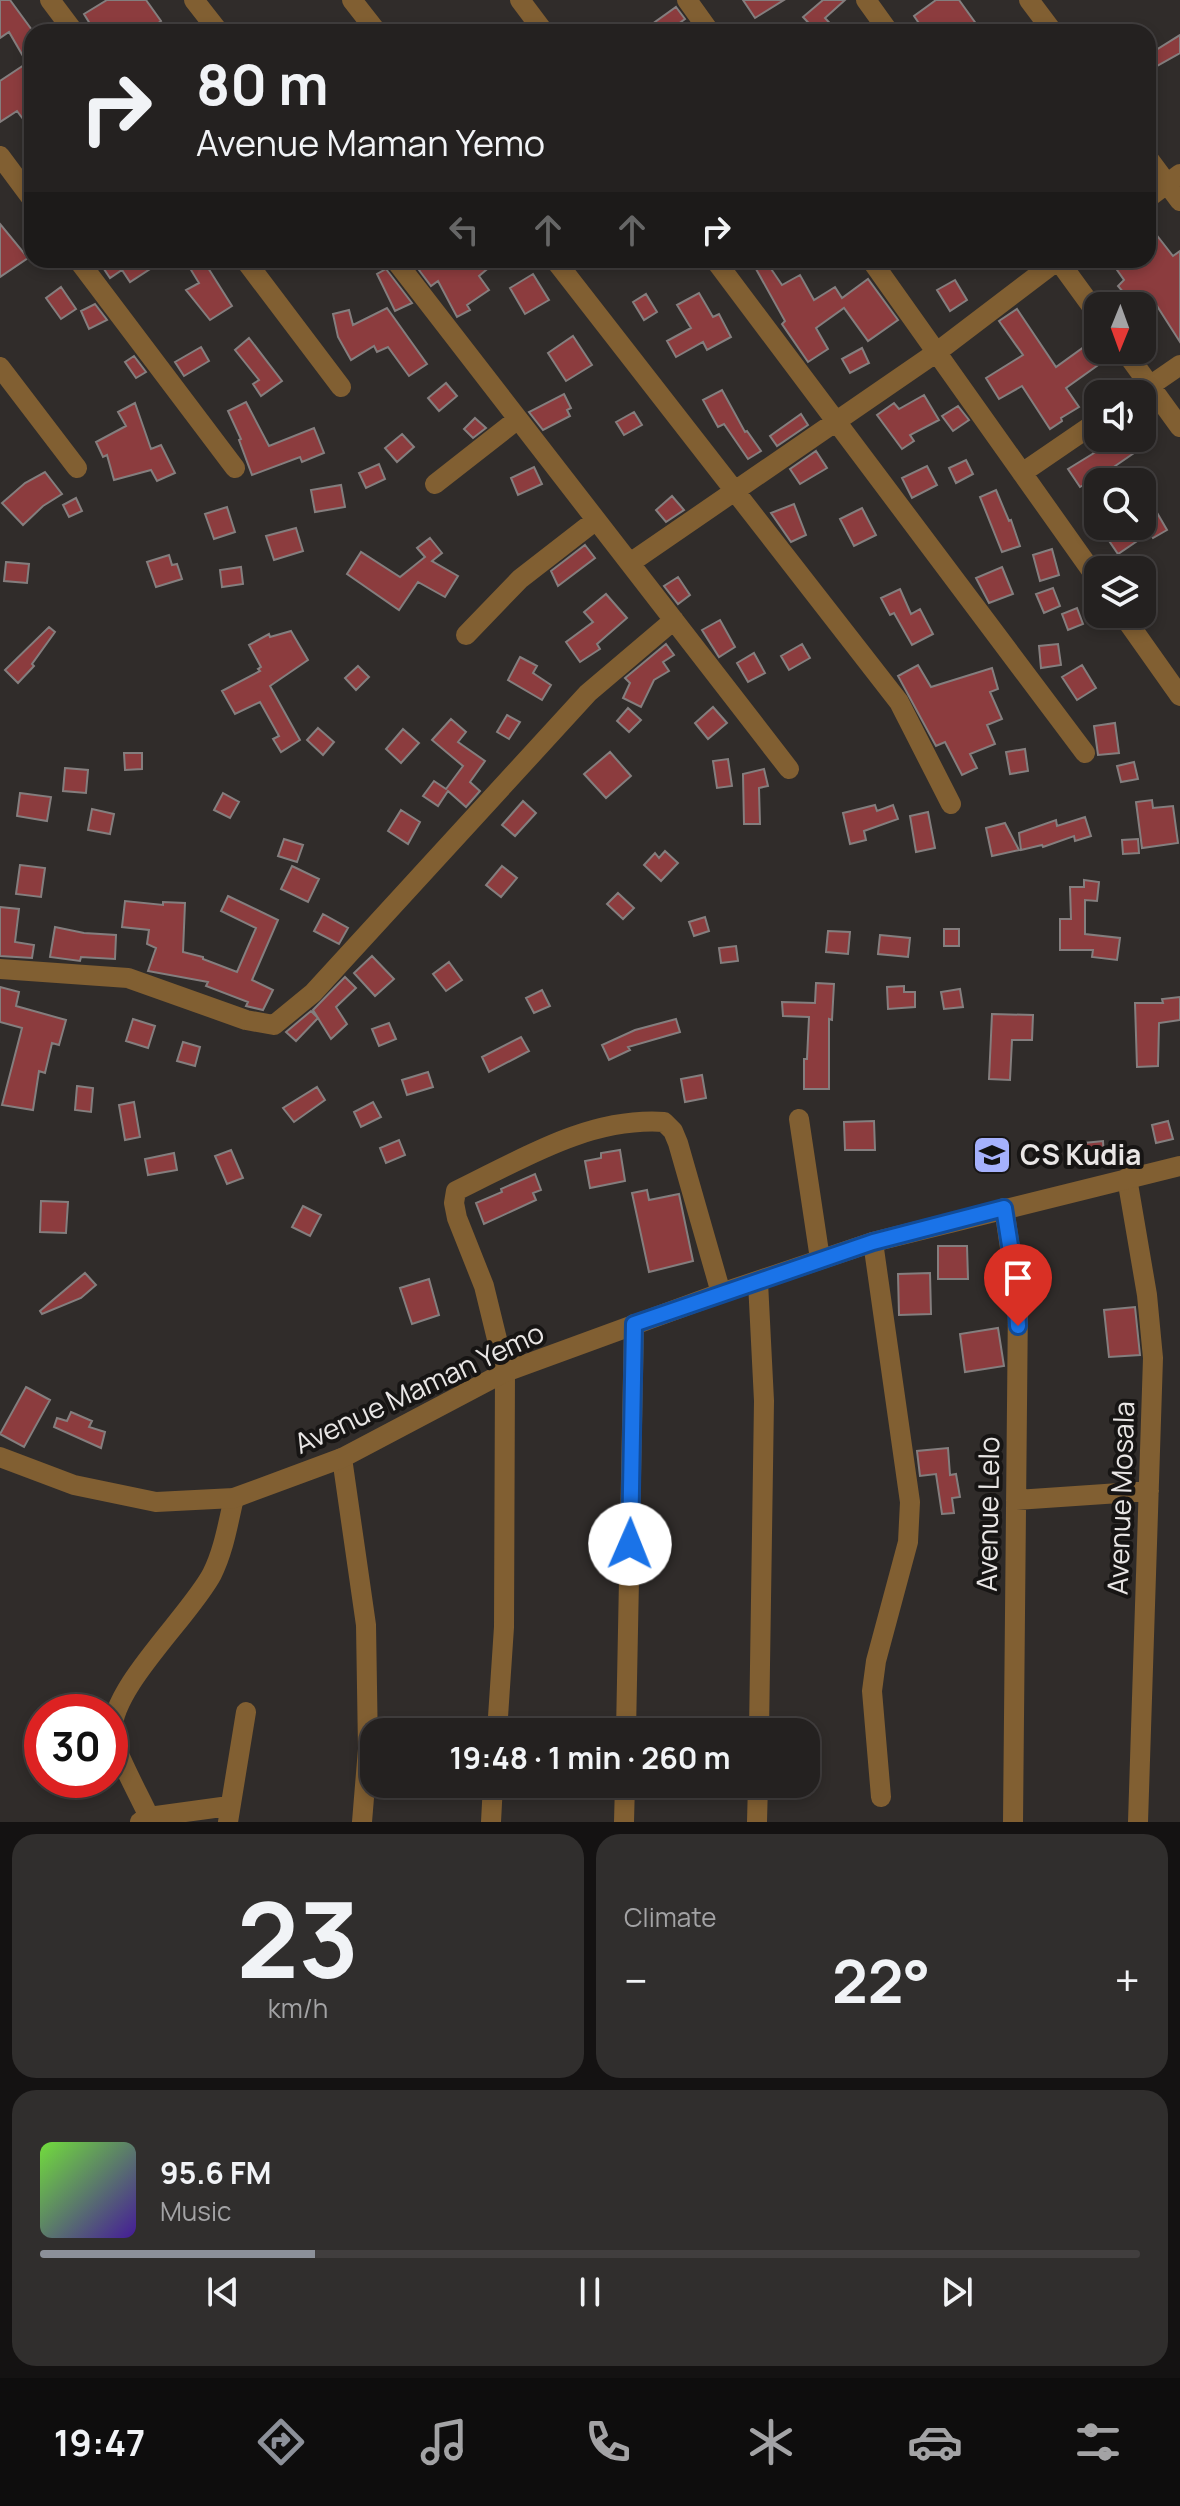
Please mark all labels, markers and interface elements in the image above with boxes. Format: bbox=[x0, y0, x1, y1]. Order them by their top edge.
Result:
text: 80 m bbox=[196, 45, 329, 122]
icon: right bbox=[64, 56, 168, 160]
text: Avenue Maman Yemo bbox=[196, 118, 545, 167]
icon: left bbox=[442, 208, 486, 252]
icon: ahead bbox=[526, 208, 570, 252]
icon: ahead bbox=[610, 208, 654, 252]
icon: right bbox=[694, 208, 738, 252]
north arrow bbox=[1084, 292, 1156, 364]
map controls bbox=[1084, 292, 1156, 628]
button: sound bbox=[1084, 380, 1156, 452]
button: search bbox=[1084, 468, 1156, 540]
button: layers bbox=[1084, 556, 1156, 628]
school or university icon: CS Kudia bbox=[971, 1134, 1013, 1176]
place label: CS Kudia bbox=[1020, 1135, 1141, 1173]
pin bbox=[984, 1244, 1052, 1326]
icon: arrive bbox=[996, 1256, 1040, 1300]
street label: Avenue Maman Yemo bbox=[287, 1312, 550, 1462]
street label: Avenue Mosala bbox=[1098, 1400, 1142, 1595]
street label: Avenue Lelo bbox=[967, 1436, 1007, 1592]
position arrow bbox=[588, 1502, 672, 1586]
speed limit sign: 30 bbox=[24, 1694, 128, 1798]
text: 19:48 · 1 min · 260 m bbox=[449, 1737, 731, 1778]
text: 23 bbox=[237, 1867, 359, 2009]
text: Climate bbox=[624, 1899, 716, 1935]
text: 22° bbox=[832, 1939, 930, 2021]
text: − bbox=[624, 1950, 648, 2010]
text: + bbox=[1115, 1950, 1140, 2010]
text: km/h bbox=[268, 1990, 328, 2026]
text: 95.6 FM bbox=[160, 2152, 271, 2193]
text: Music bbox=[160, 2193, 231, 2229]
icon: previous bbox=[201, 2270, 245, 2314]
icon: pause bbox=[568, 2270, 612, 2314]
icon: next bbox=[935, 2270, 979, 2314]
icon: directions bbox=[253, 2414, 309, 2470]
icon: music bbox=[416, 2414, 472, 2470]
icon: phone bbox=[580, 2414, 636, 2470]
icon: climate bbox=[743, 2414, 799, 2470]
icon: car bbox=[907, 2414, 963, 2470]
icon: filters bbox=[1070, 2414, 1126, 2470]
text: 19:47 bbox=[54, 2418, 145, 2467]

